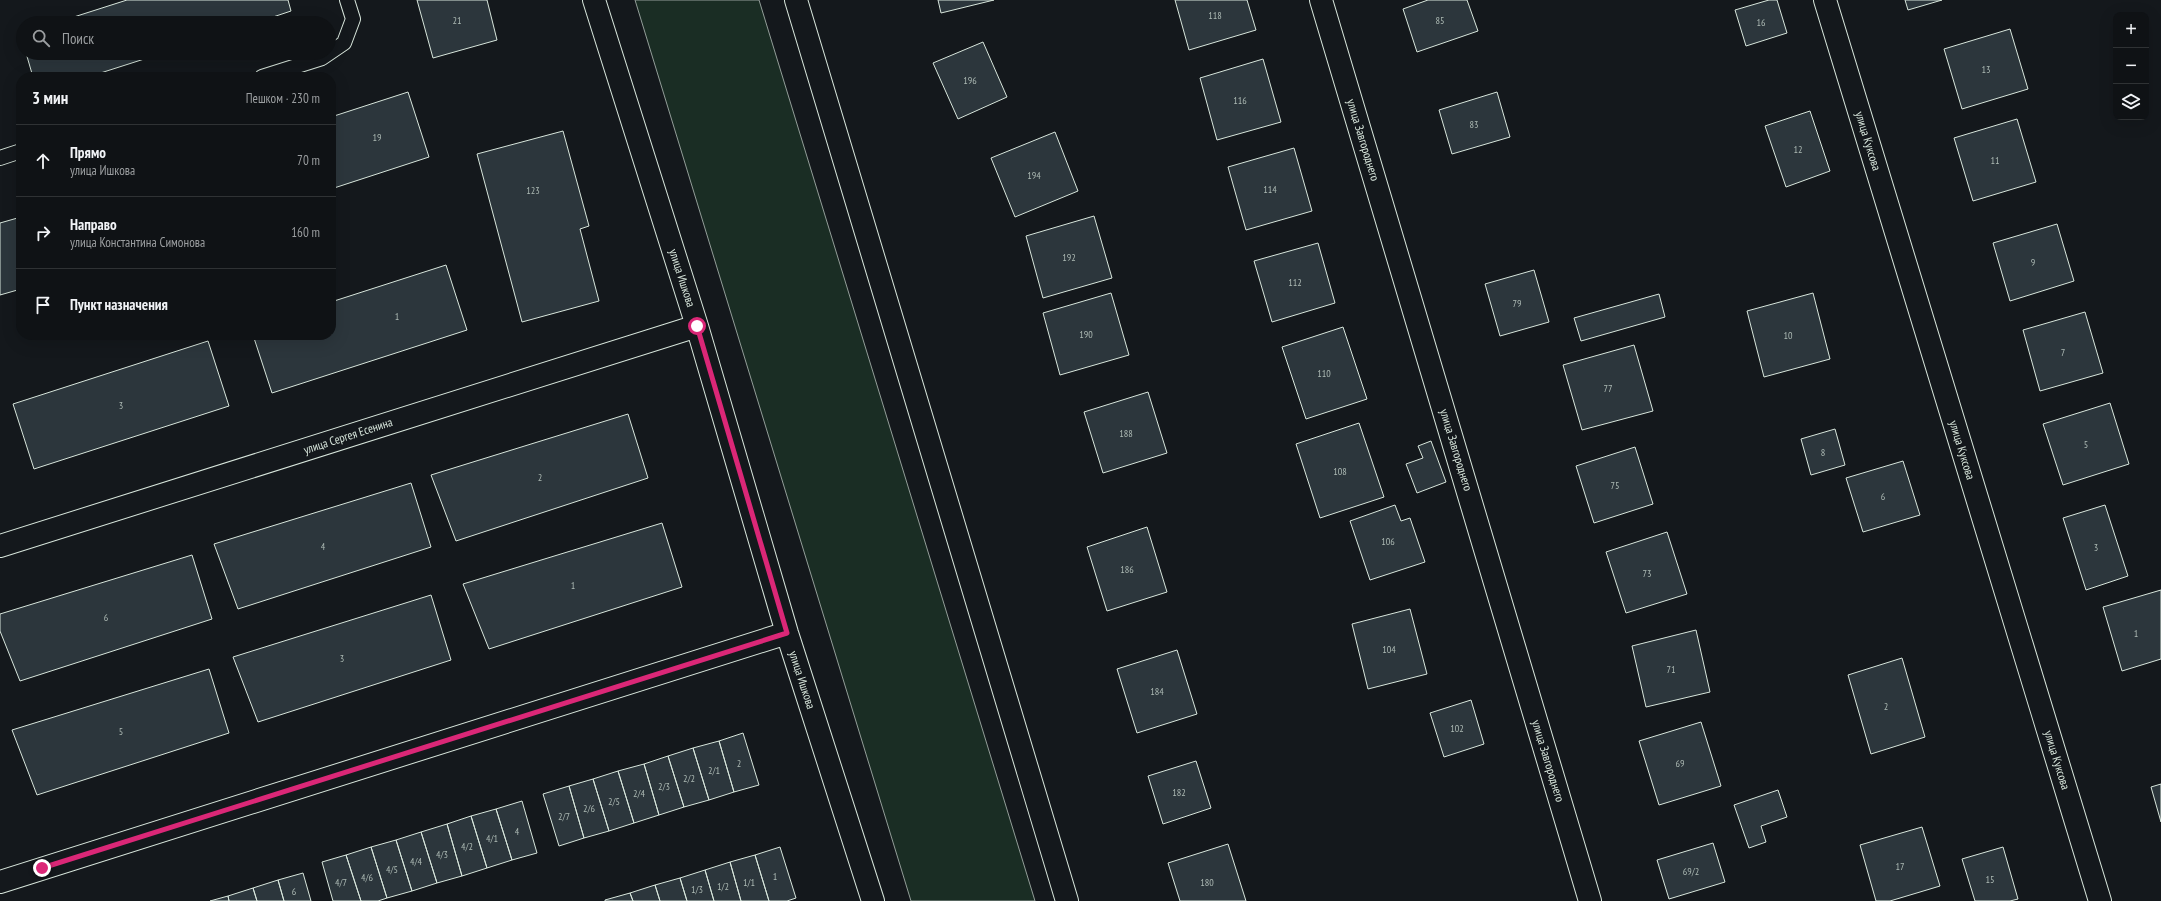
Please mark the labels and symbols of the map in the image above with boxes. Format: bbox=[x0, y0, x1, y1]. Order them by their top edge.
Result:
house number: 118 bbox=[1208, 9, 1222, 22]
house number: 21 bbox=[453, 14, 462, 27]
house number: 85 bbox=[1436, 14, 1445, 27]
house number: 16 bbox=[1757, 16, 1766, 29]
house number: 13 bbox=[1982, 63, 1991, 76]
house number: 196 bbox=[963, 74, 977, 87]
house number: 116 bbox=[1233, 94, 1247, 107]
street label: улица Завгороднего bbox=[1344, 97, 1383, 183]
street label: улица Куксова bbox=[1852, 110, 1885, 172]
house number: 83 bbox=[1470, 118, 1479, 131]
house number: 19 bbox=[373, 131, 382, 144]
house number: 12 bbox=[1794, 143, 1803, 156]
house number: 11 bbox=[1991, 154, 2000, 167]
house number: 194 bbox=[1027, 169, 1041, 182]
house number: 114 bbox=[1263, 183, 1277, 196]
house number: 123 bbox=[526, 184, 540, 197]
street label: улица Ишкова bbox=[666, 247, 699, 309]
house number: 192 bbox=[1062, 251, 1076, 264]
house number: 9 bbox=[2031, 256, 2035, 269]
house number: 112 bbox=[1288, 276, 1302, 289]
house number: 79 bbox=[1513, 297, 1522, 310]
house number: 1 bbox=[395, 310, 399, 323]
route start bbox=[688, 317, 706, 335]
house number: 190 bbox=[1079, 328, 1093, 341]
house number: 10 bbox=[1784, 329, 1793, 342]
house number: 7 bbox=[2061, 346, 2065, 359]
house number: 110 bbox=[1317, 367, 1331, 380]
house number: 77 bbox=[1604, 382, 1613, 395]
house number: 3 bbox=[119, 399, 123, 412]
street label: улица Завгороднего bbox=[1437, 407, 1476, 493]
street label: улица Сергея Есенина bbox=[301, 414, 394, 457]
street label: улица Куксова bbox=[1946, 419, 1979, 481]
house number: 188 bbox=[1119, 427, 1133, 440]
house number: 5 bbox=[2084, 438, 2088, 451]
house number: 8 bbox=[1821, 446, 1825, 459]
house number: 108 bbox=[1333, 465, 1347, 478]
house number: 2 bbox=[538, 471, 542, 484]
house number: 75 bbox=[1611, 479, 1620, 492]
house number: 6 bbox=[1881, 490, 1886, 503]
house number: 106 bbox=[1381, 535, 1395, 548]
house number: 4 bbox=[321, 540, 326, 553]
house number: 3 bbox=[2094, 541, 2098, 554]
house number: 186 bbox=[1120, 563, 1134, 576]
house number: 73 bbox=[1643, 567, 1652, 580]
house number: 1 bbox=[571, 579, 575, 592]
house number: 6 bbox=[104, 611, 109, 624]
house number: 1 bbox=[2134, 627, 2138, 640]
house number: 104 bbox=[1382, 643, 1396, 656]
street label: улица Ишкова bbox=[786, 649, 819, 711]
house number: 3 bbox=[340, 652, 344, 665]
house number: 71 bbox=[1667, 663, 1676, 676]
house number: 184 bbox=[1150, 685, 1164, 698]
house number: 2 bbox=[1884, 700, 1888, 713]
street label: улица Завгороднего bbox=[1529, 718, 1568, 804]
house number: 102 bbox=[1450, 722, 1464, 735]
house number: 5 bbox=[119, 725, 123, 738]
street label: улица Куксова bbox=[2041, 729, 2074, 791]
house number: 2 bbox=[737, 757, 741, 770]
house number: 69 bbox=[1676, 757, 1685, 770]
house number: 2/1 bbox=[708, 764, 720, 777]
house number: 2/2 bbox=[683, 772, 695, 785]
house number: 2/3 bbox=[658, 780, 670, 793]
house number: 182 bbox=[1172, 786, 1186, 799]
house number: 2/4 bbox=[633, 787, 645, 800]
house number: 2/5 bbox=[608, 795, 620, 808]
house number: 2/6 bbox=[583, 802, 595, 815]
house number: 2/7 bbox=[558, 810, 570, 823]
house number: 4 bbox=[515, 825, 520, 838]
house number: 4/1 bbox=[486, 832, 498, 845]
house number: 4/2 bbox=[461, 840, 473, 853]
house number: 4/3 bbox=[436, 848, 448, 861]
house number: 4/4 bbox=[410, 855, 422, 868]
route end bbox=[33, 859, 51, 877]
house number: 17 bbox=[1896, 860, 1905, 873]
house number: 4/5 bbox=[386, 863, 398, 876]
house number: 69/2 bbox=[1683, 865, 1699, 878]
house number: 1 bbox=[773, 870, 777, 883]
house number: 4/6 bbox=[361, 871, 373, 884]
house number: 15 bbox=[1986, 873, 1995, 886]
house number: 4/7 bbox=[335, 876, 347, 889]
house number: 1/1 bbox=[743, 876, 755, 889]
house number: 180 bbox=[1200, 876, 1214, 889]
house number: 1/2 bbox=[717, 880, 729, 893]
house number: 1/3 bbox=[691, 883, 703, 896]
house number: 6 bbox=[292, 885, 297, 898]

